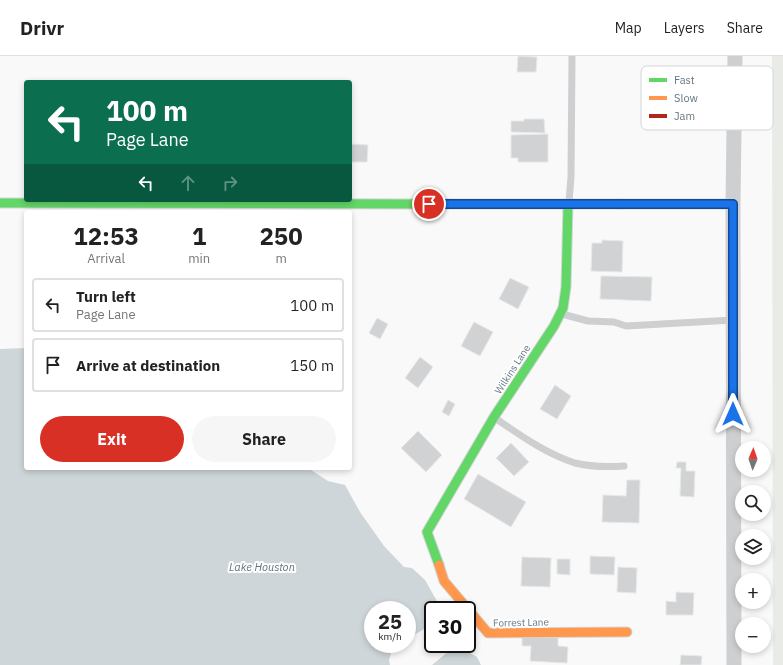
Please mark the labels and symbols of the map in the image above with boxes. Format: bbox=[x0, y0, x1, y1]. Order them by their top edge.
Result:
legend bbox=[641, 66, 773, 130]
text: Fast bbox=[674, 73, 695, 87]
text: Slow bbox=[674, 91, 698, 105]
text: Jam bbox=[674, 109, 695, 123]
pin bbox=[412, 187, 446, 221]
street label: Wilkins Lane bbox=[492, 342, 533, 396]
position arrow bbox=[712, 393, 754, 435]
north arrow bbox=[735, 441, 771, 477]
water label: Lake Houston bbox=[229, 560, 295, 574]
speed limit sign: 30 bbox=[424, 601, 476, 653]
street label: Forrest Lane bbox=[493, 616, 550, 629]

